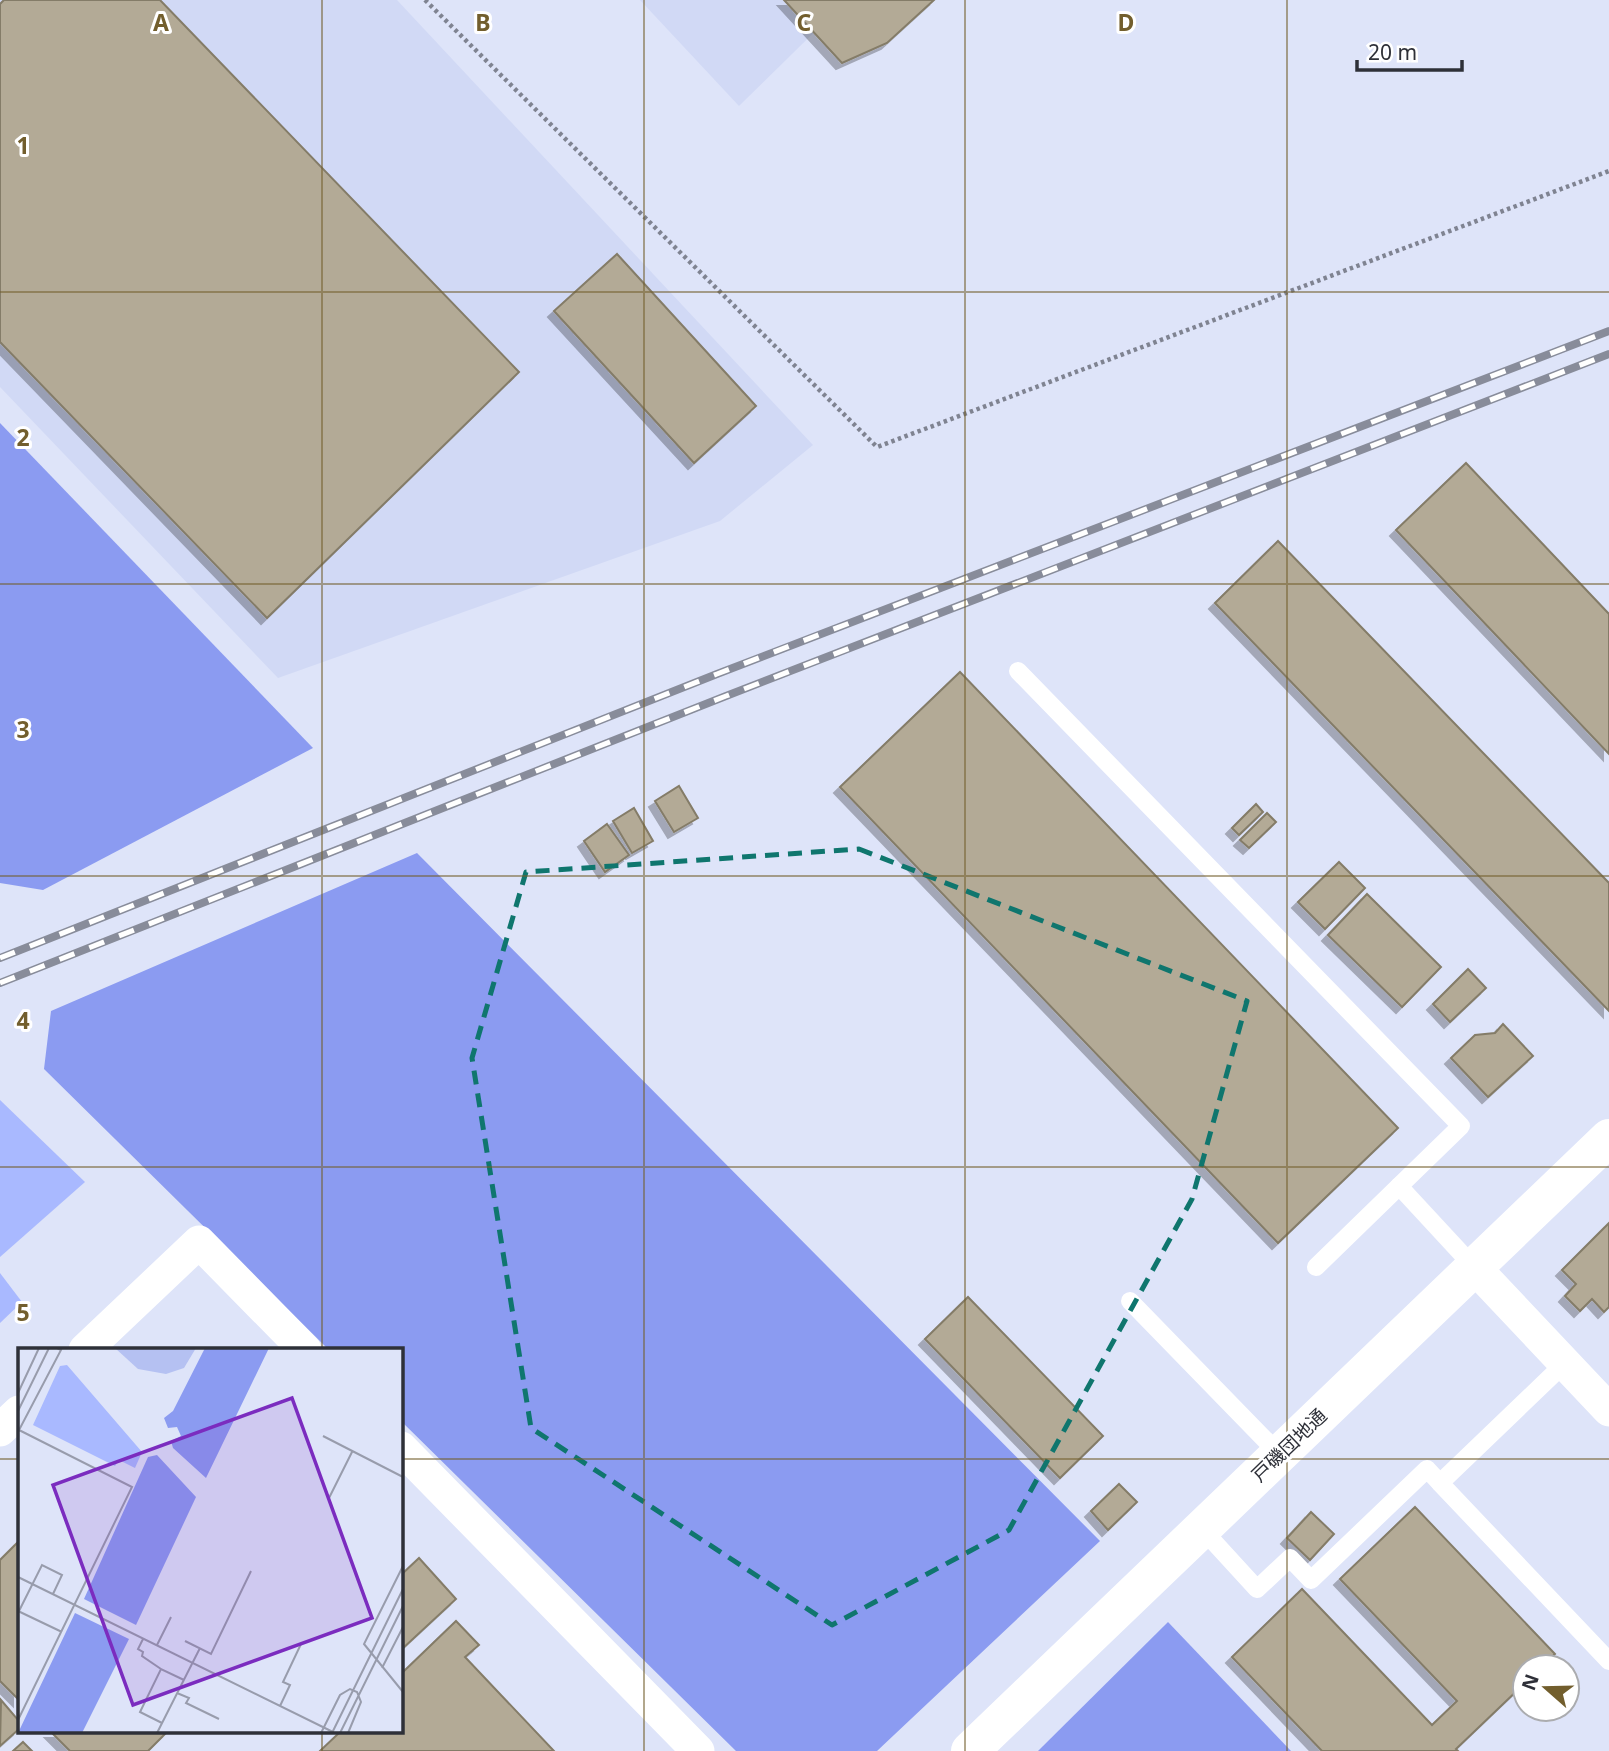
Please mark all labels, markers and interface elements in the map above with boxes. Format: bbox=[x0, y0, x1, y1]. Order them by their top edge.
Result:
text: A bbox=[153, 6, 169, 38]
text: B bbox=[475, 6, 491, 38]
text: C bbox=[797, 6, 812, 38]
text: D bbox=[1118, 6, 1134, 38]
scale bar bbox=[1357, 28, 1462, 72]
text: 20 m bbox=[1368, 38, 1417, 66]
text: 1 bbox=[16, 129, 30, 161]
text: 2 bbox=[16, 421, 30, 453]
text: 3 bbox=[16, 713, 30, 745]
text: 4 bbox=[16, 1004, 30, 1036]
text: 5 bbox=[16, 1296, 30, 1328]
inset map bbox=[18, 1348, 402, 1734]
street label: 戸磯団地通 bbox=[1246, 1403, 1332, 1487]
north arrow bbox=[1511, 1653, 1581, 1723]
text: N bbox=[1515, 1670, 1545, 1694]

